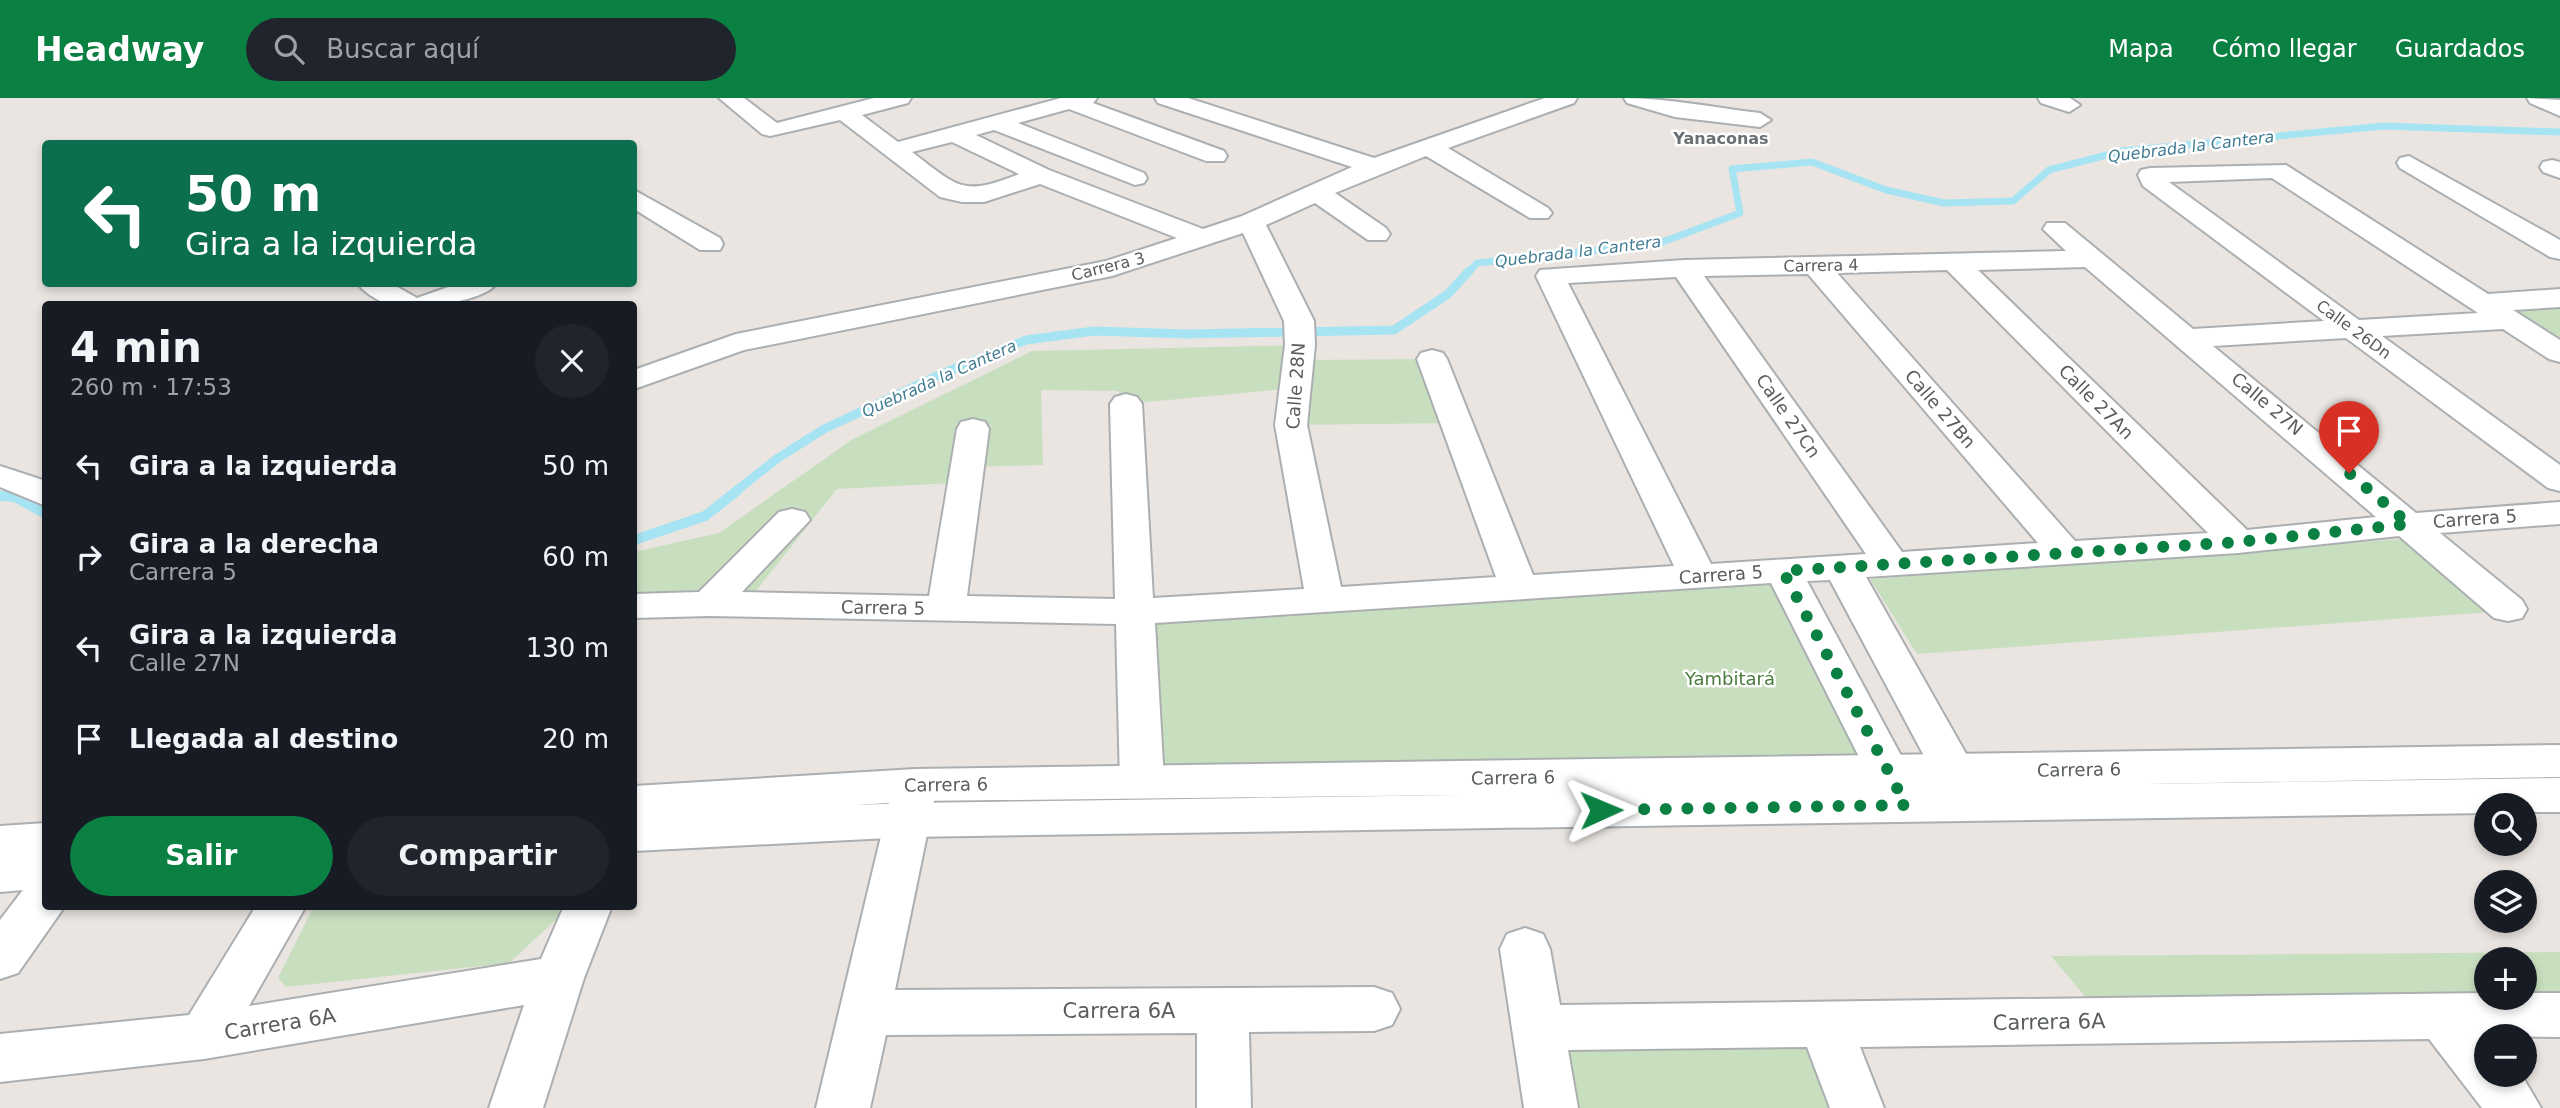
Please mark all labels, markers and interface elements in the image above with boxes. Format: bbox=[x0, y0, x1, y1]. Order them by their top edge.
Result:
search box bbox=[246, 18, 736, 81]
text: Headway bbox=[35, 30, 204, 69]
icon: search bbox=[270, 30, 308, 68]
text: Buscar aquí bbox=[326, 34, 479, 64]
text: Mapa bbox=[2108, 35, 2174, 63]
text: Cómo llegar bbox=[2212, 35, 2357, 63]
text: Guardados bbox=[2395, 35, 2525, 63]
water label: Quebrada la Cantera bbox=[2107, 127, 2275, 166]
district label: Yanaconas bbox=[1672, 129, 1769, 148]
text: 50 m bbox=[185, 166, 321, 223]
icon: left bbox=[70, 168, 161, 259]
text: Gira a la izquierda bbox=[185, 225, 477, 263]
water label: Quebrada la Cantera bbox=[1494, 232, 1662, 271]
street label: Carrera 3 bbox=[1069, 248, 1147, 285]
street label: Carrera 4 bbox=[1783, 255, 1859, 276]
street label: Calle 26Dn bbox=[2313, 296, 2395, 363]
text: 4 min bbox=[70, 323, 202, 372]
button: close bbox=[535, 324, 609, 398]
water label: Quebrada la Cantera bbox=[859, 336, 1019, 421]
street label: Calle 28N bbox=[1282, 342, 1309, 430]
street label: Calle 27An bbox=[2055, 360, 2138, 443]
street label: Calle 27Bn bbox=[1901, 365, 1980, 452]
street label: Calle 27N bbox=[2227, 368, 2307, 440]
street label: Calle 27Cn bbox=[1752, 370, 1825, 462]
text: 260 m · 17:53 bbox=[70, 374, 232, 400]
pin bbox=[2319, 401, 2379, 473]
icon: arrive bbox=[2330, 412, 2368, 450]
icon: left bbox=[70, 447, 108, 485]
text: Gira a la izquierda bbox=[129, 451, 397, 481]
text: 50 m bbox=[542, 451, 609, 481]
street label: Carrera 5 bbox=[2432, 505, 2518, 532]
text: Gira a la derecha bbox=[129, 529, 379, 559]
icon: right bbox=[70, 538, 108, 576]
text: 60 m bbox=[542, 542, 609, 572]
text: Carrera 5 bbox=[129, 559, 237, 585]
street label: Carrera 5 bbox=[1678, 561, 1764, 588]
street label: Carrera 5 bbox=[841, 596, 925, 619]
text: Gira a la izquierda bbox=[129, 620, 397, 650]
icon: left bbox=[70, 629, 108, 667]
text: 130 m bbox=[526, 633, 609, 663]
text: Calle 27N bbox=[129, 650, 240, 676]
park label: Yambitará bbox=[1684, 668, 1775, 689]
icon: arrive bbox=[70, 720, 108, 758]
text: Llegada al destino bbox=[129, 724, 398, 754]
text: 20 m bbox=[542, 724, 609, 754]
street label: Carrera 6 bbox=[2037, 758, 2121, 781]
street label: Carrera 6 bbox=[1471, 766, 1555, 789]
street label: Carrera 6 bbox=[904, 773, 988, 796]
position arrow bbox=[1564, 773, 1638, 847]
map controls bbox=[2474, 793, 2537, 1087]
button: search bbox=[2474, 793, 2537, 856]
button: Salir bbox=[70, 816, 333, 896]
button: Compartir bbox=[347, 816, 609, 896]
button: layers bbox=[2474, 870, 2537, 933]
button: + bbox=[2474, 947, 2537, 1010]
street label: Carrera 6A bbox=[1063, 999, 1176, 1023]
street label: Carrera 6A bbox=[222, 1003, 338, 1045]
street label: Carrera 6A bbox=[1992, 1009, 2106, 1035]
button: − bbox=[2474, 1024, 2537, 1087]

